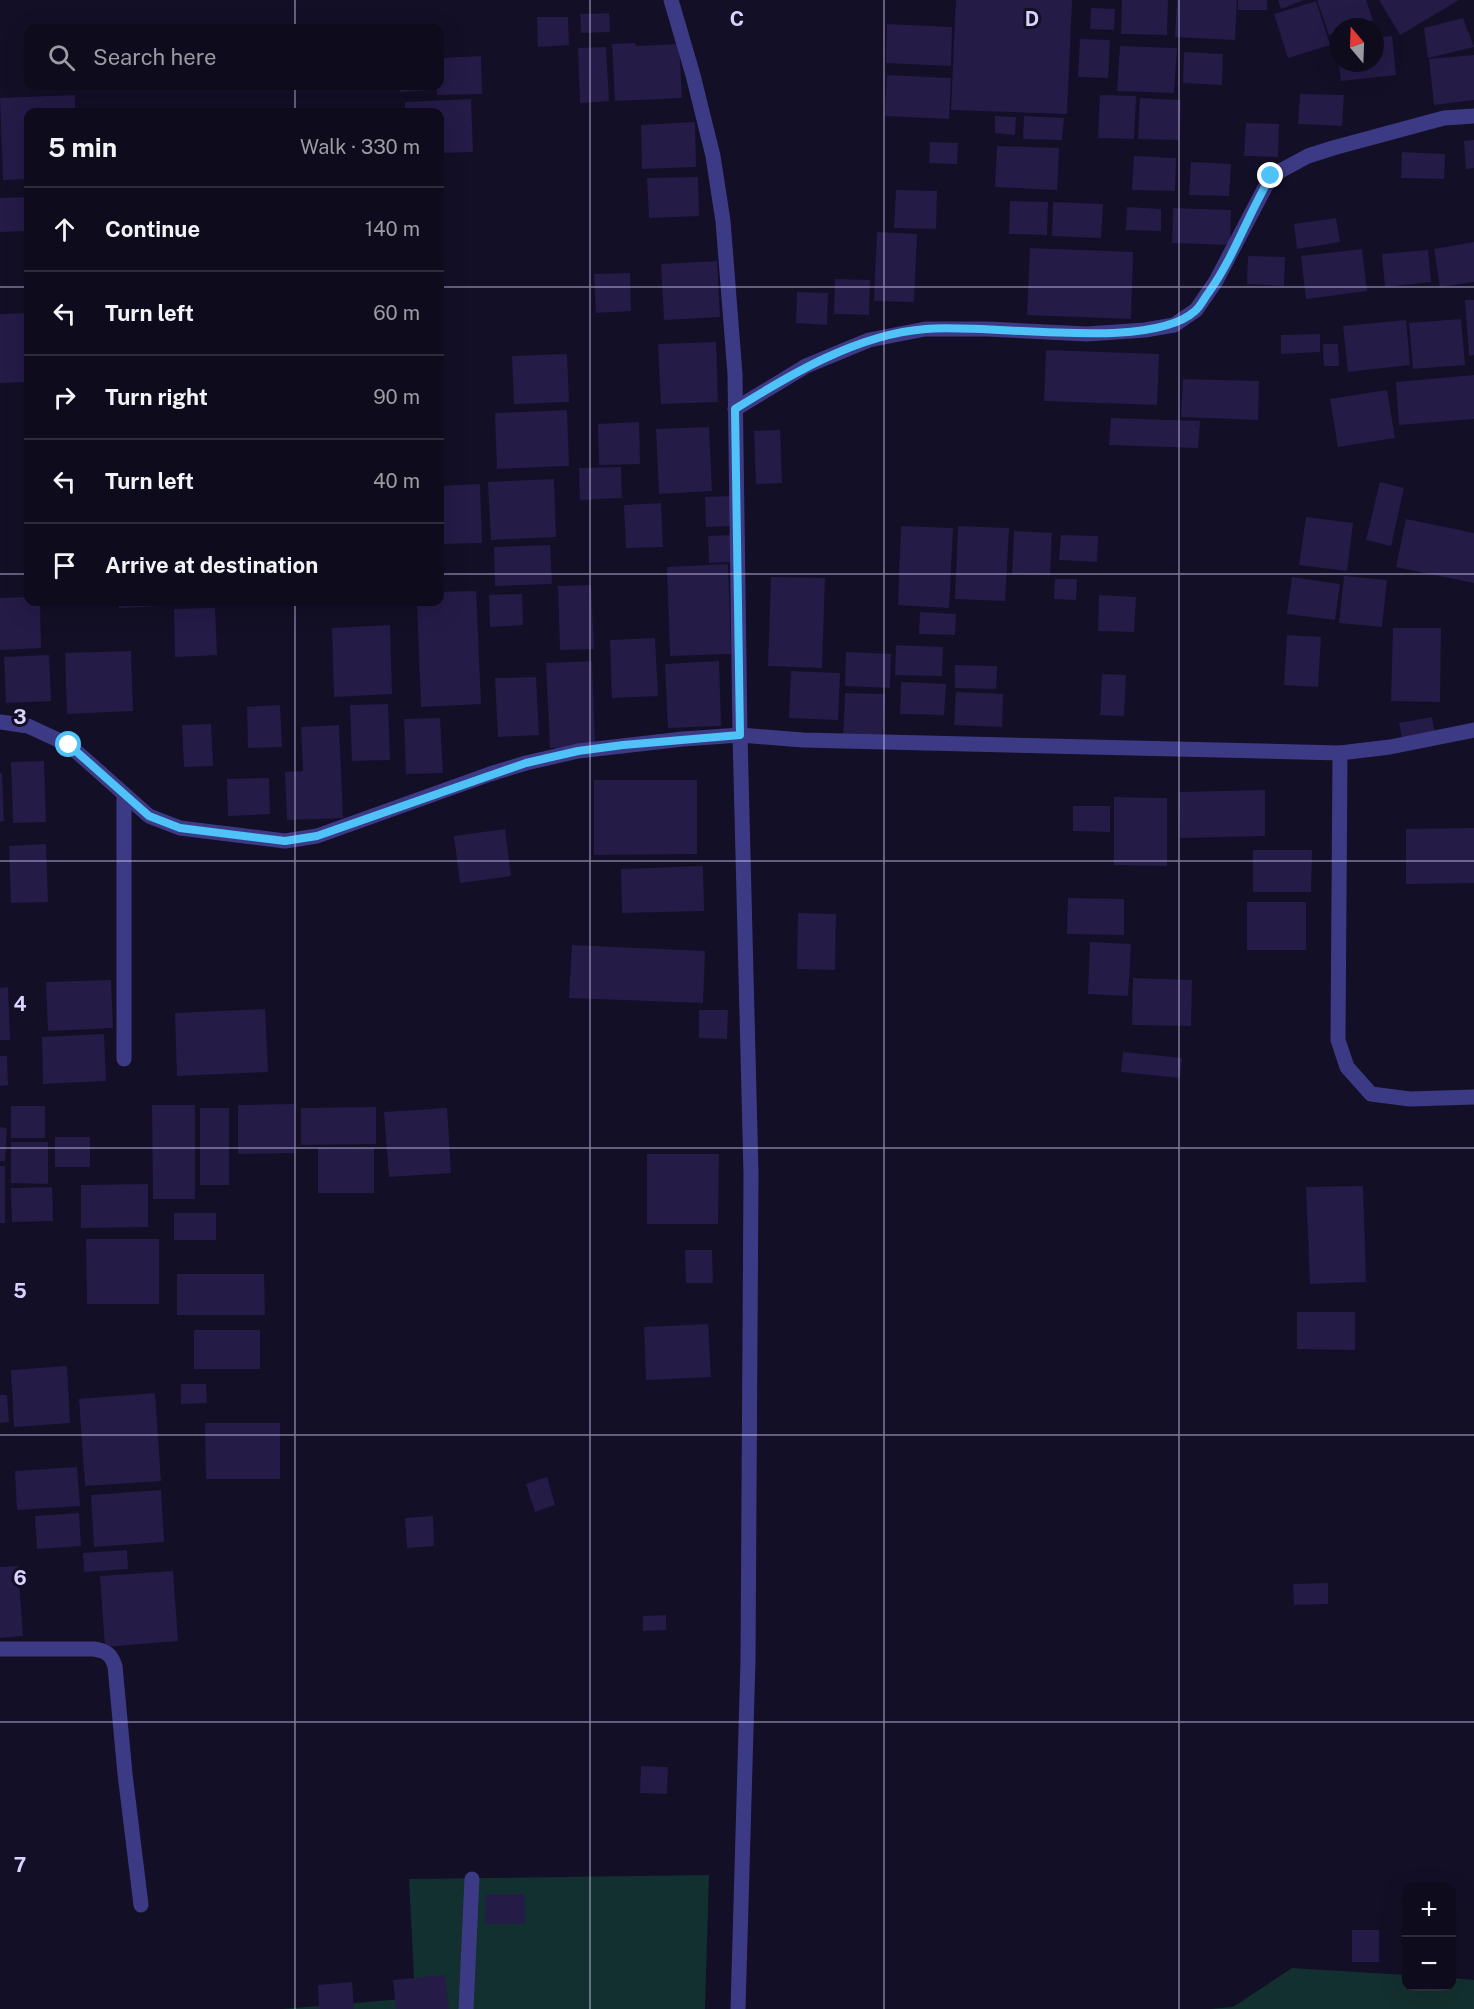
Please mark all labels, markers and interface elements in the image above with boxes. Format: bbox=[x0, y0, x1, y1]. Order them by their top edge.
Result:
text: C bbox=[730, 7, 744, 31]
text: D bbox=[1025, 7, 1039, 31]
north arrow bbox=[1330, 18, 1384, 72]
search box bbox=[24, 24, 444, 90]
icon: search bbox=[45, 41, 78, 74]
text: Search here bbox=[93, 44, 217, 70]
text: 5 min bbox=[48, 132, 117, 163]
text: Walk · 330 m bbox=[300, 135, 420, 159]
route end bbox=[1257, 162, 1283, 188]
icon: ahead bbox=[48, 213, 81, 246]
text: Continue bbox=[105, 216, 200, 242]
text: 140 m bbox=[365, 217, 420, 241]
icon: left bbox=[48, 297, 81, 330]
text: Turn left bbox=[105, 300, 194, 326]
text: 60 m bbox=[373, 301, 420, 325]
icon: right bbox=[48, 381, 81, 414]
text: Turn right bbox=[105, 384, 208, 410]
text: 90 m bbox=[373, 385, 420, 409]
icon: left bbox=[48, 465, 81, 498]
text: Turn left bbox=[105, 468, 194, 494]
text: 40 m bbox=[373, 469, 420, 493]
icon: arrive bbox=[48, 549, 81, 582]
text: Arrive at destination bbox=[105, 552, 318, 578]
text: 3 bbox=[13, 705, 27, 729]
route start bbox=[55, 731, 81, 757]
text: 4 bbox=[13, 992, 27, 1016]
text: 5 bbox=[13, 1279, 27, 1303]
text: 6 bbox=[13, 1566, 27, 1590]
text: 7 bbox=[14, 1853, 26, 1877]
map controls bbox=[1402, 1883, 1456, 1991]
button: + bbox=[1402, 1883, 1456, 1937]
button: − bbox=[1402, 1937, 1456, 1991]

